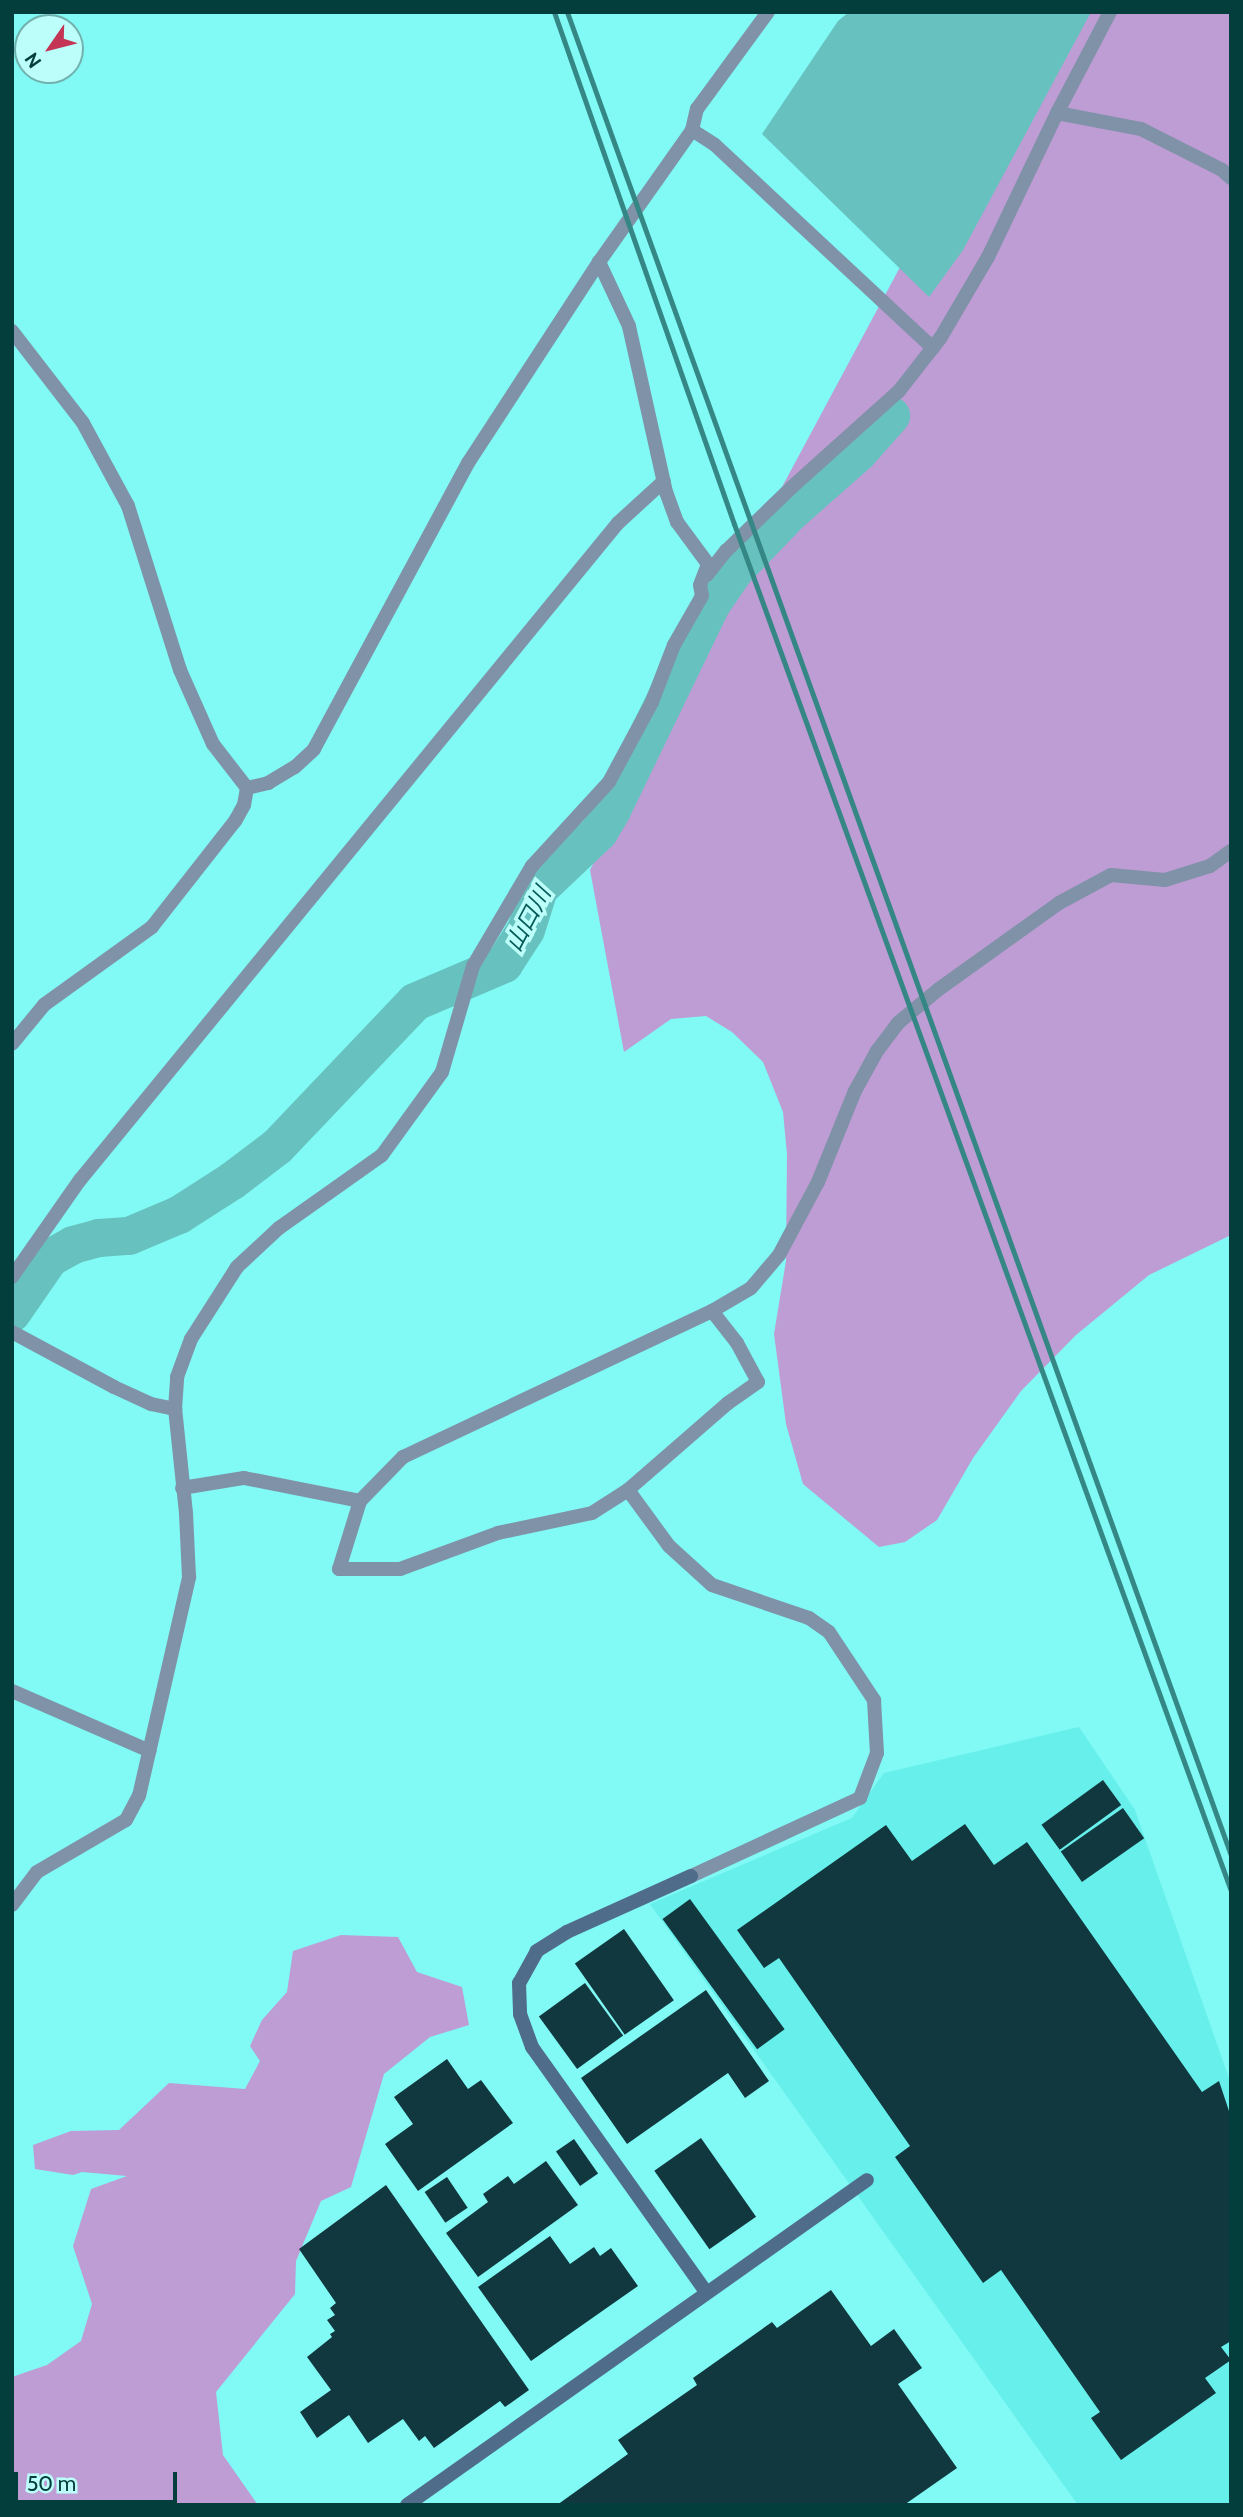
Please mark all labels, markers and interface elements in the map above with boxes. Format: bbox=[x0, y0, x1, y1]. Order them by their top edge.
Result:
north arrow bbox=[14, 14, 84, 84]
text: N bbox=[20, 48, 46, 72]
water label: 山口川 bbox=[500, 882, 556, 956]
scale bar bbox=[18, 2458, 180, 2502]
text: 50 m bbox=[27, 2471, 76, 2496]

